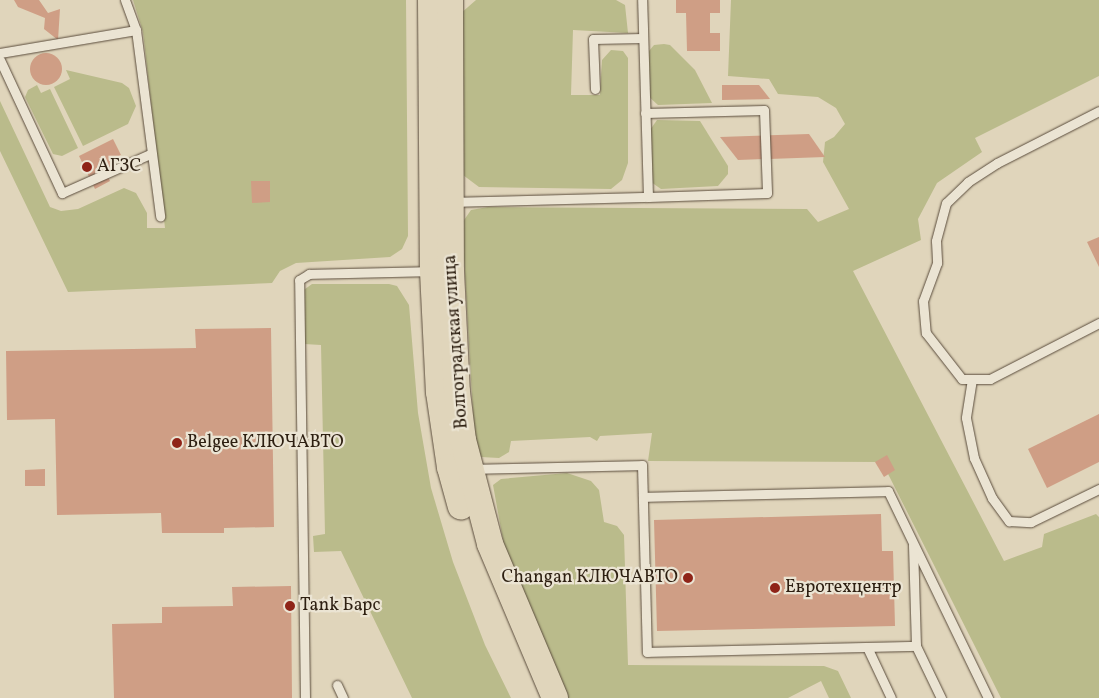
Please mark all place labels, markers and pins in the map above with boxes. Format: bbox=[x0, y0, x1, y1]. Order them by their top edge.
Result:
place label: АГЗС bbox=[97, 156, 141, 178]
marker: АГЗС bbox=[81, 161, 93, 173]
place label: Belgee КЛЮЧАВТО bbox=[187, 432, 344, 454]
marker: Belgee КЛЮЧАВТО bbox=[171, 437, 183, 449]
place label: Changan КЛЮЧАВТО bbox=[502, 567, 678, 589]
marker: Changan КЛЮЧАВТО bbox=[682, 572, 694, 584]
place label: Евротехцентр bbox=[785, 577, 902, 599]
marker: Евротехцентр bbox=[769, 582, 781, 594]
place label: Tank Барс bbox=[300, 595, 380, 617]
marker: Tank Барс bbox=[284, 600, 296, 612]

